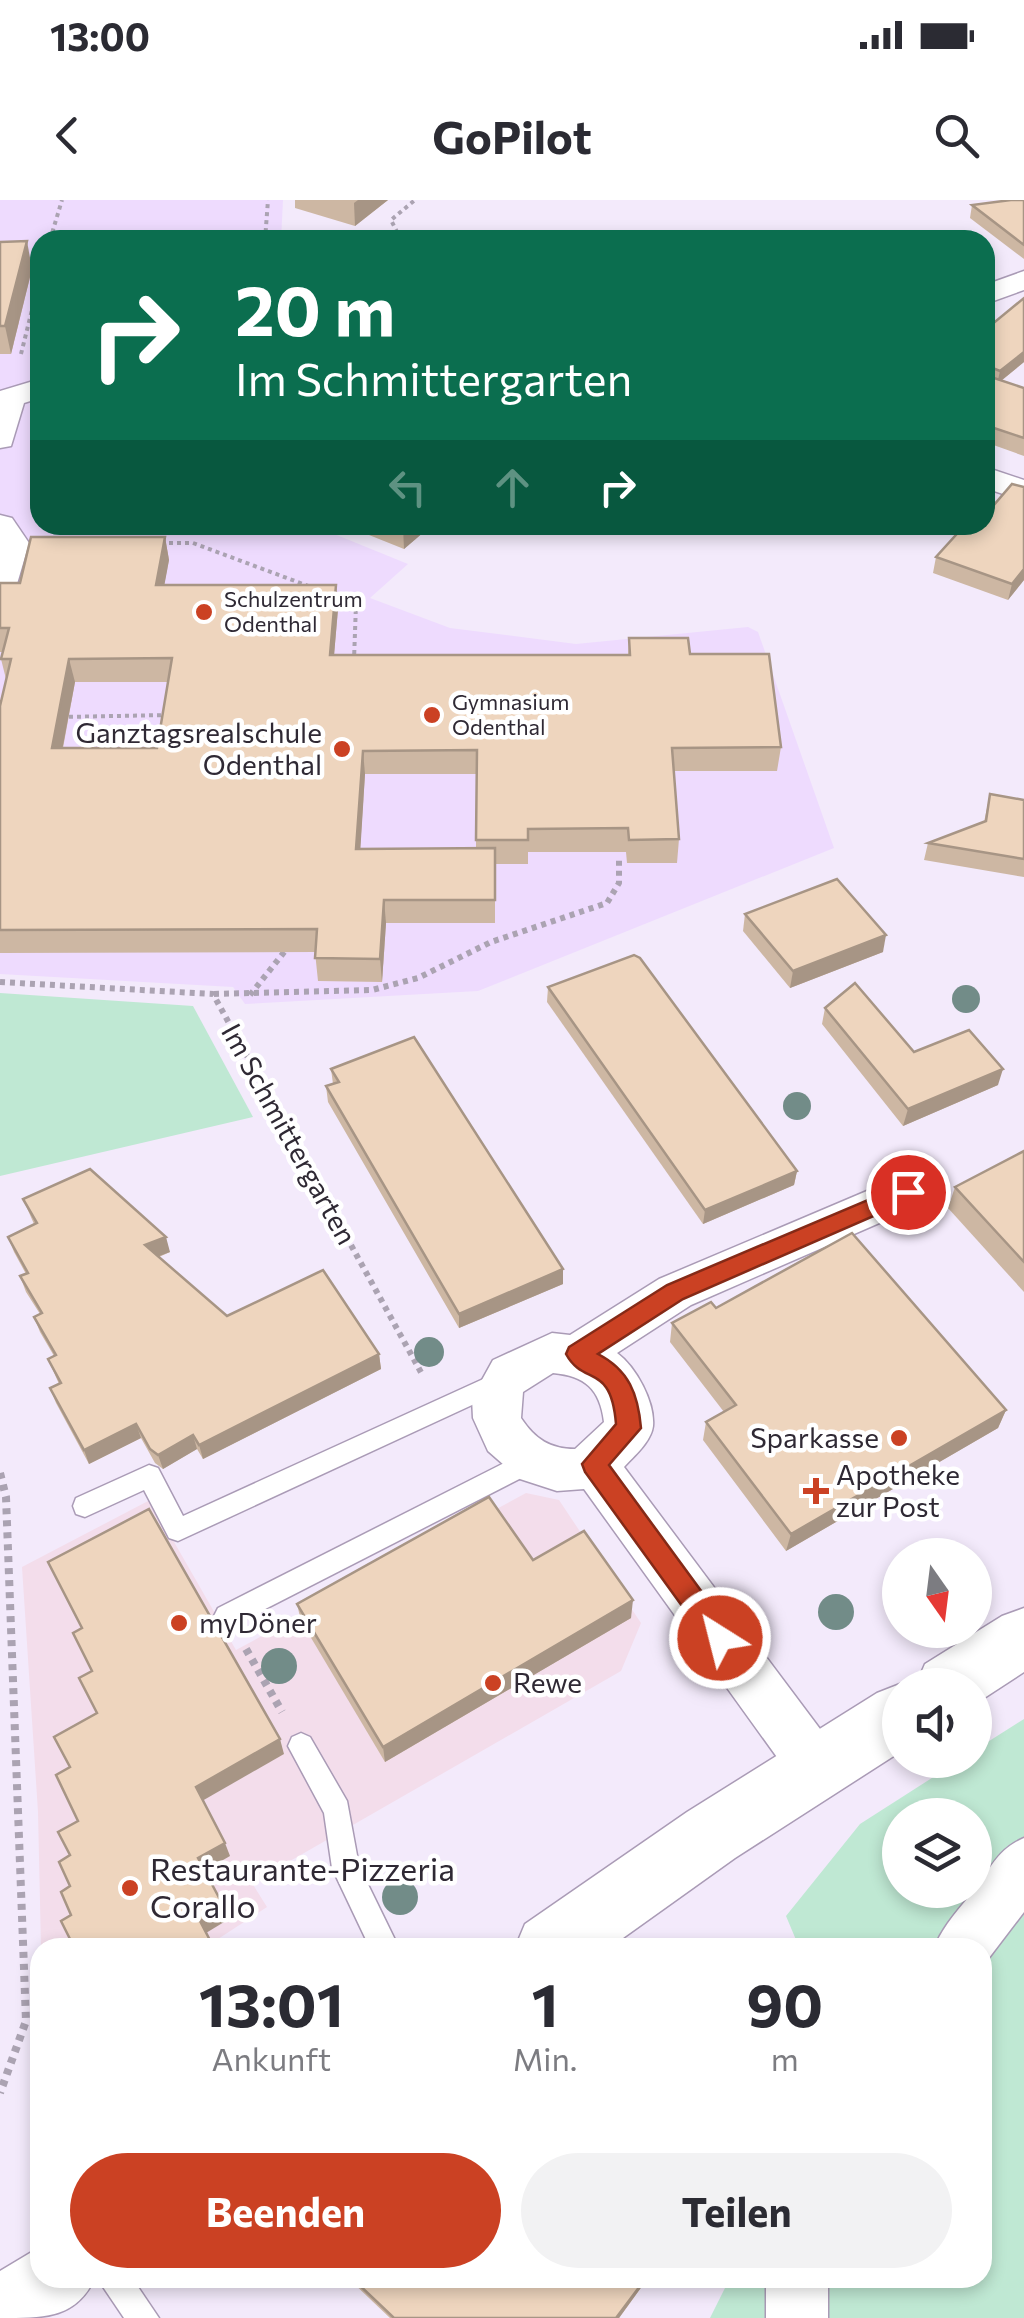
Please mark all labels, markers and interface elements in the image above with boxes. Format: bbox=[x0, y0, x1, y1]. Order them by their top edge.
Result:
text: 13:00 bbox=[50, 12, 150, 59]
icon: back bbox=[40, 108, 95, 163]
text: GoPilot bbox=[432, 108, 592, 163]
icon: search bbox=[929, 108, 984, 163]
text: 20 m bbox=[235, 265, 395, 350]
icon: right bbox=[70, 270, 200, 400]
text: Im Schmittergarten bbox=[235, 350, 632, 405]
icon: left bbox=[380, 460, 435, 515]
icon: ahead bbox=[485, 460, 540, 515]
icon: right bbox=[590, 460, 645, 515]
place label: Schulzentrum Odenthal bbox=[224, 585, 363, 637]
marker: Schulzentrum Odenthal bbox=[193, 601, 215, 623]
place label: Gymnasium Odenthal bbox=[452, 688, 569, 740]
marker: Gymnasium Odenthal bbox=[421, 704, 443, 726]
place label: Ganztagsrealschule Odenthal bbox=[75, 715, 322, 781]
marker: Ganztagsrealschule Odenthal bbox=[331, 738, 353, 760]
street label: Im Schmittergarten bbox=[215, 1017, 365, 1250]
pin bbox=[866, 1150, 951, 1235]
icon: arrive bbox=[881, 1165, 936, 1220]
place label: Sparkasse bbox=[750, 1420, 879, 1454]
marker: Sparkasse bbox=[888, 1427, 910, 1449]
place label: Apotheke zur Post bbox=[836, 1457, 960, 1523]
marker: Apotheke zur Post bbox=[805, 1480, 827, 1502]
north arrow bbox=[882, 1538, 992, 1648]
map controls bbox=[882, 1538, 992, 1908]
position arrow bbox=[668, 1586, 772, 1690]
place label: myDöner bbox=[199, 1605, 317, 1639]
marker: myDöner bbox=[168, 1612, 190, 1634]
place label: Rewe bbox=[513, 1665, 582, 1699]
button: sound bbox=[882, 1668, 992, 1778]
marker: Rewe bbox=[482, 1672, 504, 1694]
button: layers bbox=[882, 1798, 992, 1908]
place label: Restaurante-Pizzeria Corallo bbox=[150, 1848, 455, 1925]
marker: Restaurante-Pizzeria Corallo bbox=[119, 1877, 141, 1899]
text: 13:01 bbox=[199, 1966, 344, 2039]
text: 1 bbox=[531, 1966, 559, 2039]
text: 90 bbox=[746, 1966, 823, 2039]
text: Ankunft bbox=[211, 2038, 331, 2078]
text: Min. bbox=[513, 2038, 577, 2078]
text: m bbox=[771, 2038, 799, 2078]
button: Beenden bbox=[70, 2153, 501, 2268]
button: Teilen bbox=[521, 2153, 952, 2268]

